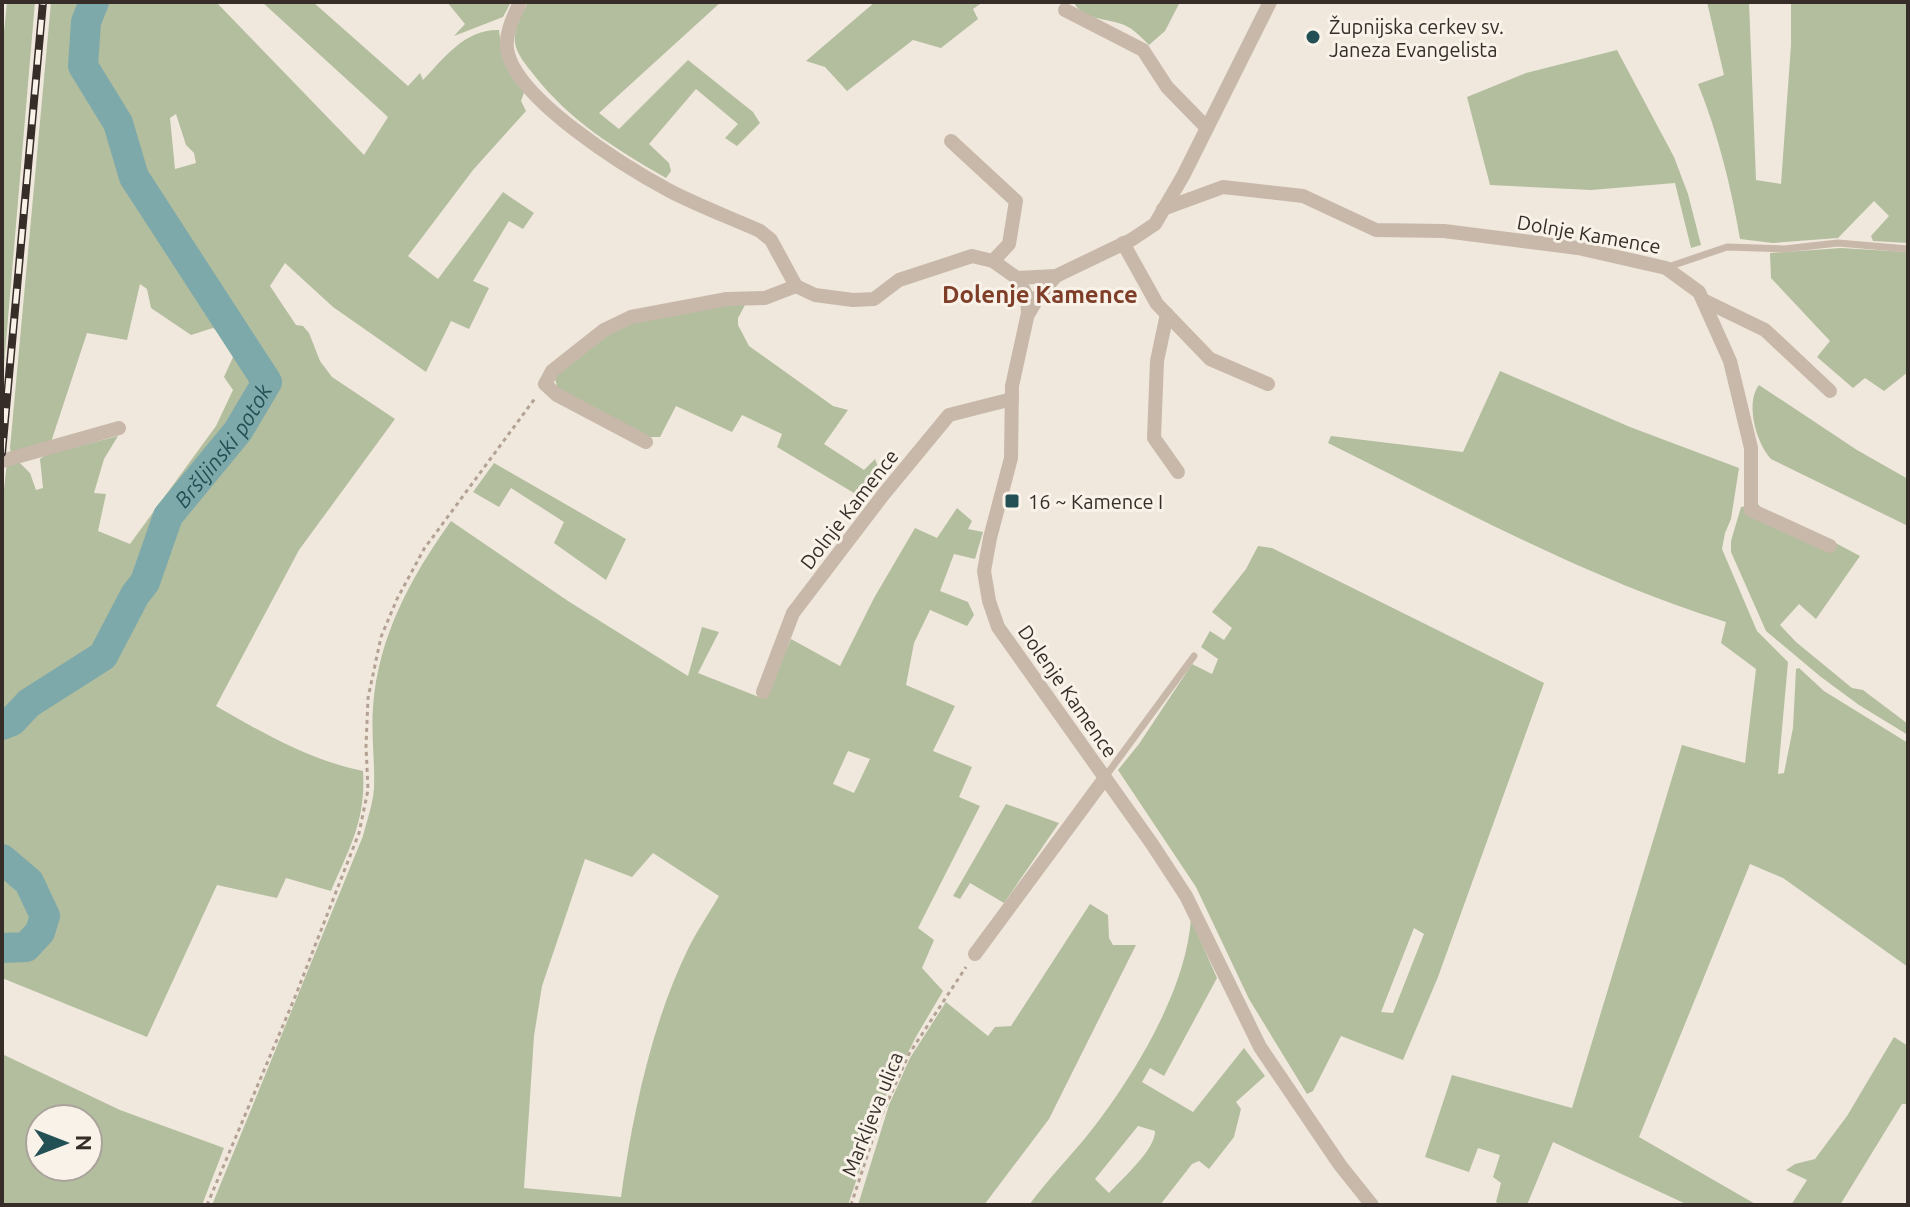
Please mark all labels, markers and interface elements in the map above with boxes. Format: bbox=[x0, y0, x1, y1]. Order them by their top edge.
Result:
place label: Župnijska cerkev sv. Janeza Evangelista bbox=[1329, 15, 1504, 61]
marker: Župnijska cerkev sv. Janeza Evangelista bbox=[1304, 28, 1322, 46]
street label: Dolnje Kamence bbox=[1515, 210, 1663, 258]
district label: Dolenje Kamence bbox=[942, 281, 1138, 308]
water label: Bršljinski potok bbox=[168, 378, 276, 512]
street label: Dolnje Kamence bbox=[795, 445, 903, 573]
place label: 16 ~ Kamence I bbox=[1028, 490, 1163, 513]
marker: 16 ~ Kamence I bbox=[1003, 492, 1021, 510]
street label: Dolenje Kamence bbox=[1014, 620, 1122, 762]
street label: Markljeva ulica bbox=[837, 1048, 907, 1180]
north arrow bbox=[24, 1103, 104, 1183]
text: N bbox=[72, 1135, 97, 1151]

